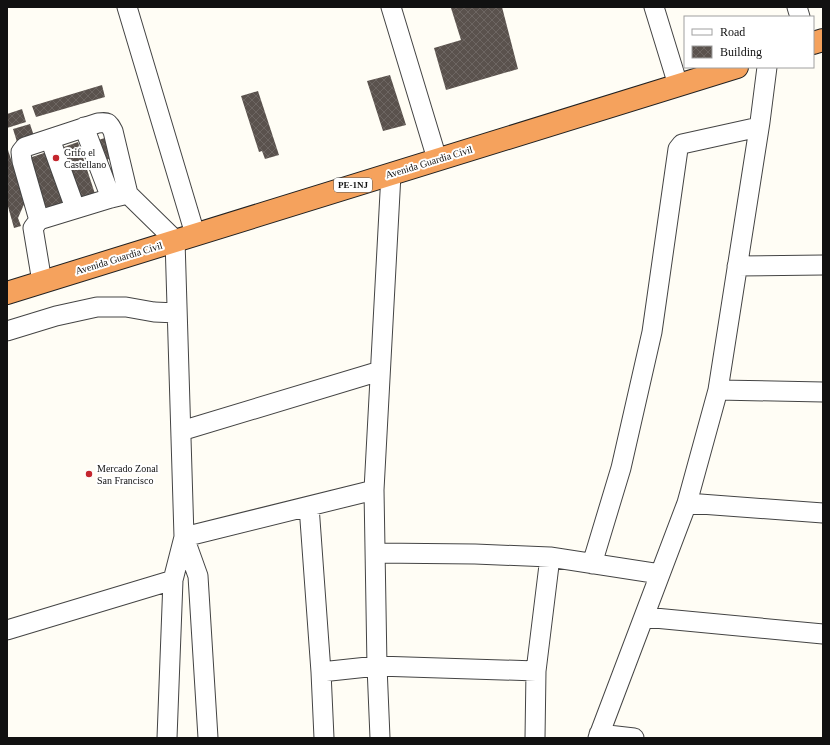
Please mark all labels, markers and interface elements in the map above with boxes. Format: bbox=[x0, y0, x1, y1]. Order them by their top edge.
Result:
legend bbox=[684, 16, 814, 68]
text: Road bbox=[720, 25, 745, 39]
text: Building bbox=[720, 45, 762, 59]
street label: Avenida Guardia Civil bbox=[384, 143, 474, 180]
place label: Grifo el Castellano bbox=[64, 147, 106, 170]
marker: Grifo el Castellano bbox=[51, 153, 61, 163]
road number: PE-1NJ bbox=[334, 178, 372, 192]
street label: Avenida Guardia Civil bbox=[74, 239, 164, 276]
place label: Mercado Zonal San Francisco bbox=[97, 463, 159, 486]
marker: Mercado Zonal San Francisco bbox=[84, 469, 94, 479]

